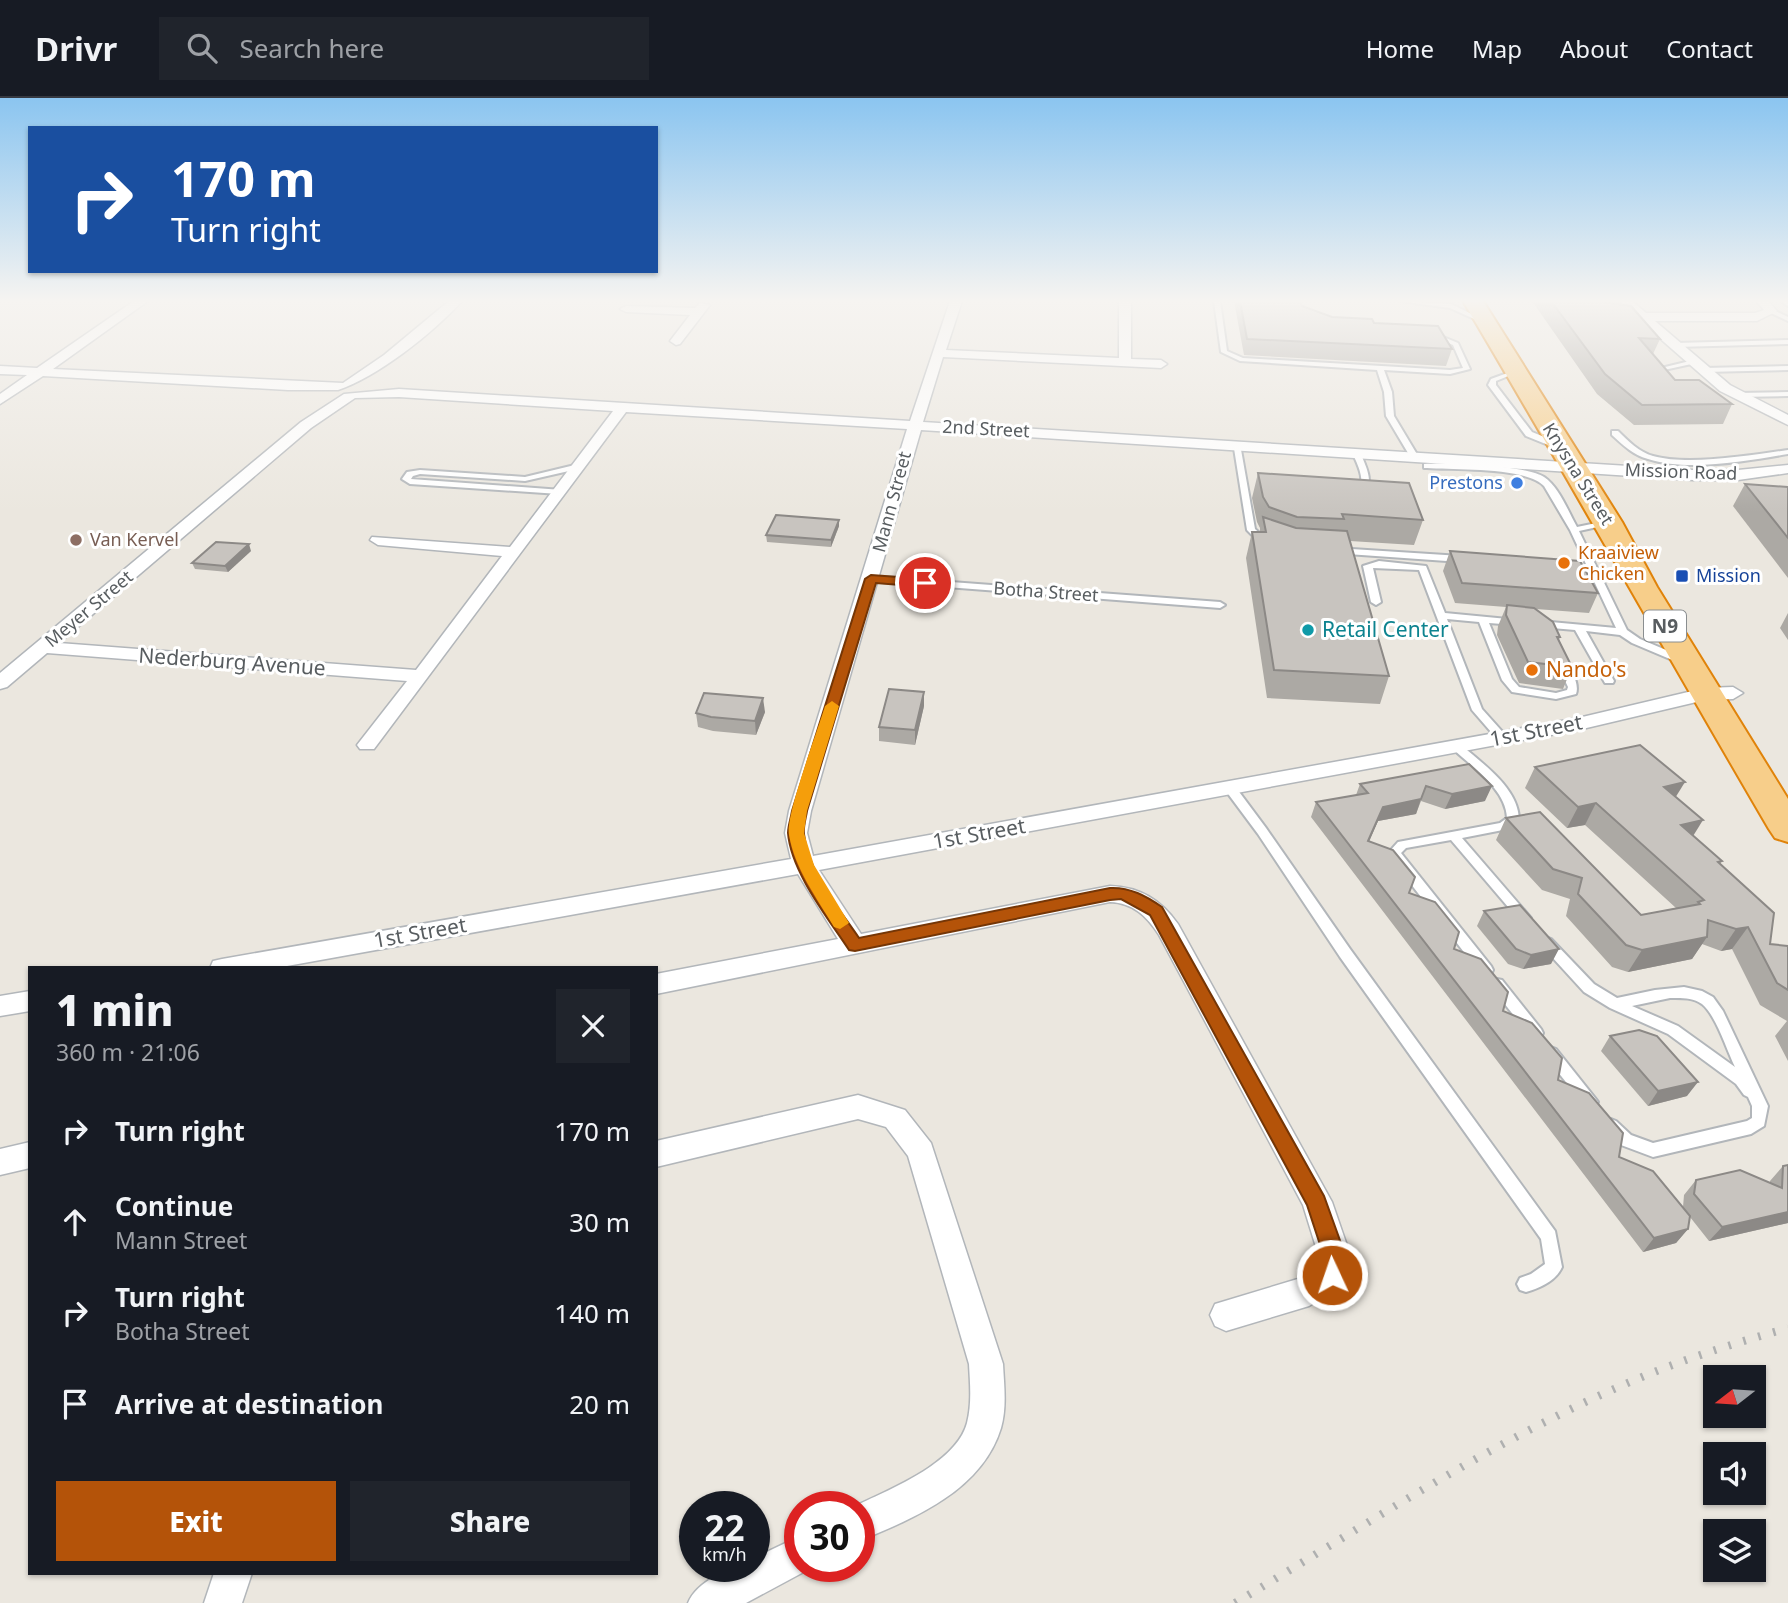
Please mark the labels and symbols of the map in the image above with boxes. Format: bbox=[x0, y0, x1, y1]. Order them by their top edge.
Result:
street label: 2nd Street bbox=[942, 414, 1031, 442]
street label: Knysna Street bbox=[1538, 418, 1620, 530]
street label: Mann Street bbox=[866, 448, 916, 555]
street label: Mission Road bbox=[1624, 457, 1738, 485]
place label: Prestons bbox=[1429, 470, 1503, 494]
marker: Prestons bbox=[1509, 475, 1525, 491]
place label: Van Kervel bbox=[90, 527, 179, 551]
marker: Van Kervel bbox=[68, 532, 84, 548]
place label: Kraaiview Chicken bbox=[1578, 540, 1659, 585]
pin bbox=[895, 553, 955, 613]
marker: Kraaiview Chicken bbox=[1556, 555, 1572, 571]
place label: Mission bbox=[1696, 563, 1761, 587]
street label: Meyer Street bbox=[39, 564, 138, 652]
marker: Mission bbox=[1674, 568, 1690, 584]
street label: Botha Street bbox=[993, 575, 1100, 607]
road number: N9 bbox=[1644, 610, 1686, 642]
place label: Retail Center bbox=[1322, 615, 1449, 643]
marker: Retail Center bbox=[1300, 622, 1316, 638]
street label: Nederburg Avenue bbox=[137, 640, 327, 682]
place label: Nando's bbox=[1546, 655, 1626, 683]
marker: Nando's bbox=[1524, 662, 1540, 678]
street label: 1st Street bbox=[1487, 707, 1585, 753]
street label: 1st Street bbox=[930, 811, 1028, 855]
street label: 1st Street bbox=[371, 910, 469, 954]
position arrow bbox=[1295, 1238, 1369, 1312]
north arrow bbox=[1703, 1365, 1766, 1428]
speed limit sign: 30 bbox=[784, 1491, 875, 1582]

